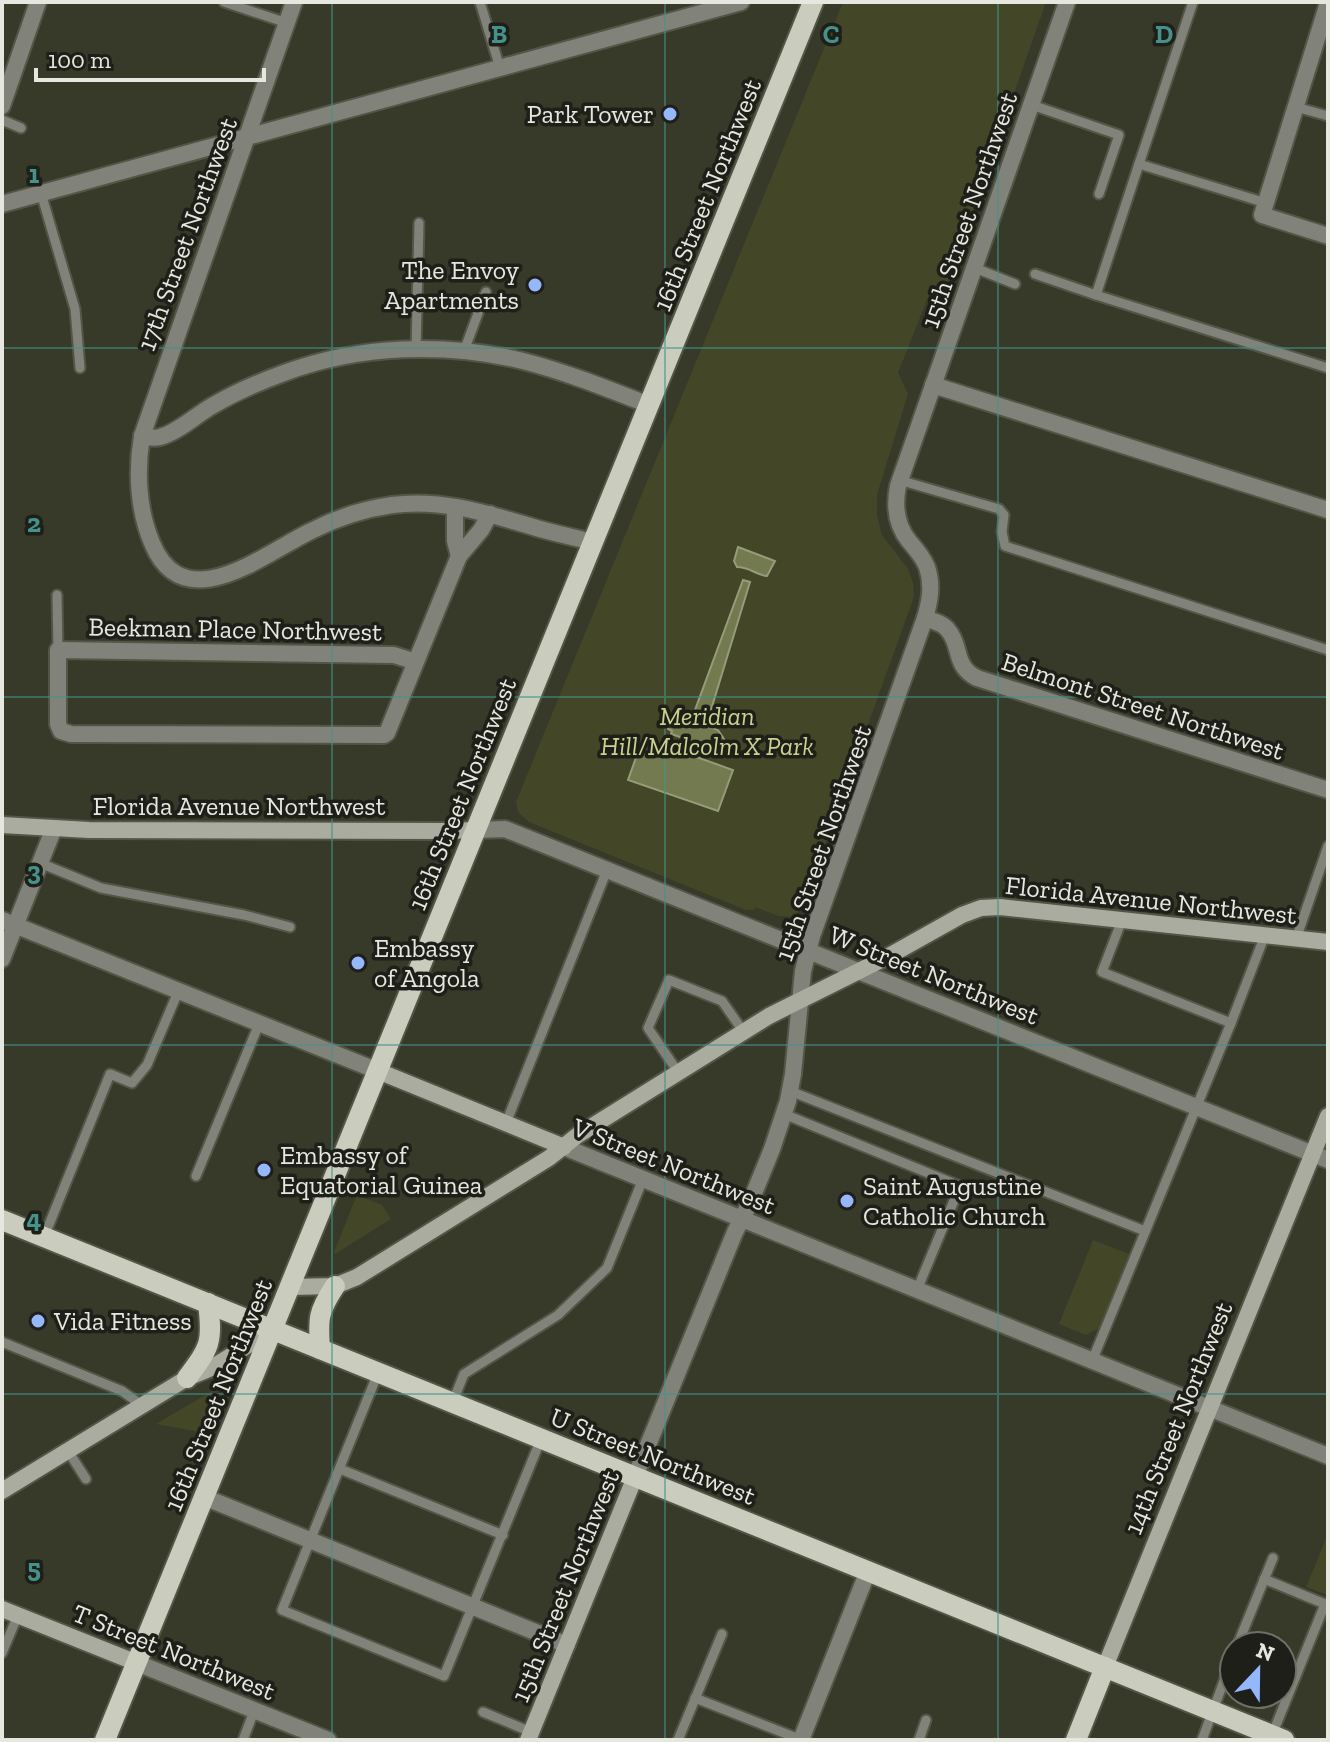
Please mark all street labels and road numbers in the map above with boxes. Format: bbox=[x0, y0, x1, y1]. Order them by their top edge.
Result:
street label: 16th Street Northwest bbox=[646, 74, 768, 316]
street label: 15th Street Northwest bbox=[914, 88, 1024, 332]
street label: 17th Street Northwest bbox=[130, 113, 244, 355]
street label: Beekman Place Northwest bbox=[88, 610, 382, 648]
street label: Belmont Street Northwest bbox=[998, 645, 1289, 767]
street label: 16th Street Northwest bbox=[401, 673, 523, 915]
street label: 15th Street Northwest bbox=[768, 721, 878, 965]
street label: Florida Avenue Northwest bbox=[93, 790, 386, 822]
street label: Florida Avenue Northwest bbox=[1004, 869, 1299, 931]
street label: W Street Northwest bbox=[825, 918, 1044, 1032]
street label: V Street Northwest bbox=[567, 1110, 780, 1221]
street label: 16th Street Northwest bbox=[157, 1274, 279, 1516]
street label: 14th Street Northwest bbox=[1117, 1297, 1239, 1539]
street label: U Street Northwest bbox=[546, 1400, 761, 1512]
street label: 15th Street Northwest bbox=[504, 1465, 626, 1707]
street label: T Street Northwest bbox=[68, 1597, 280, 1707]

